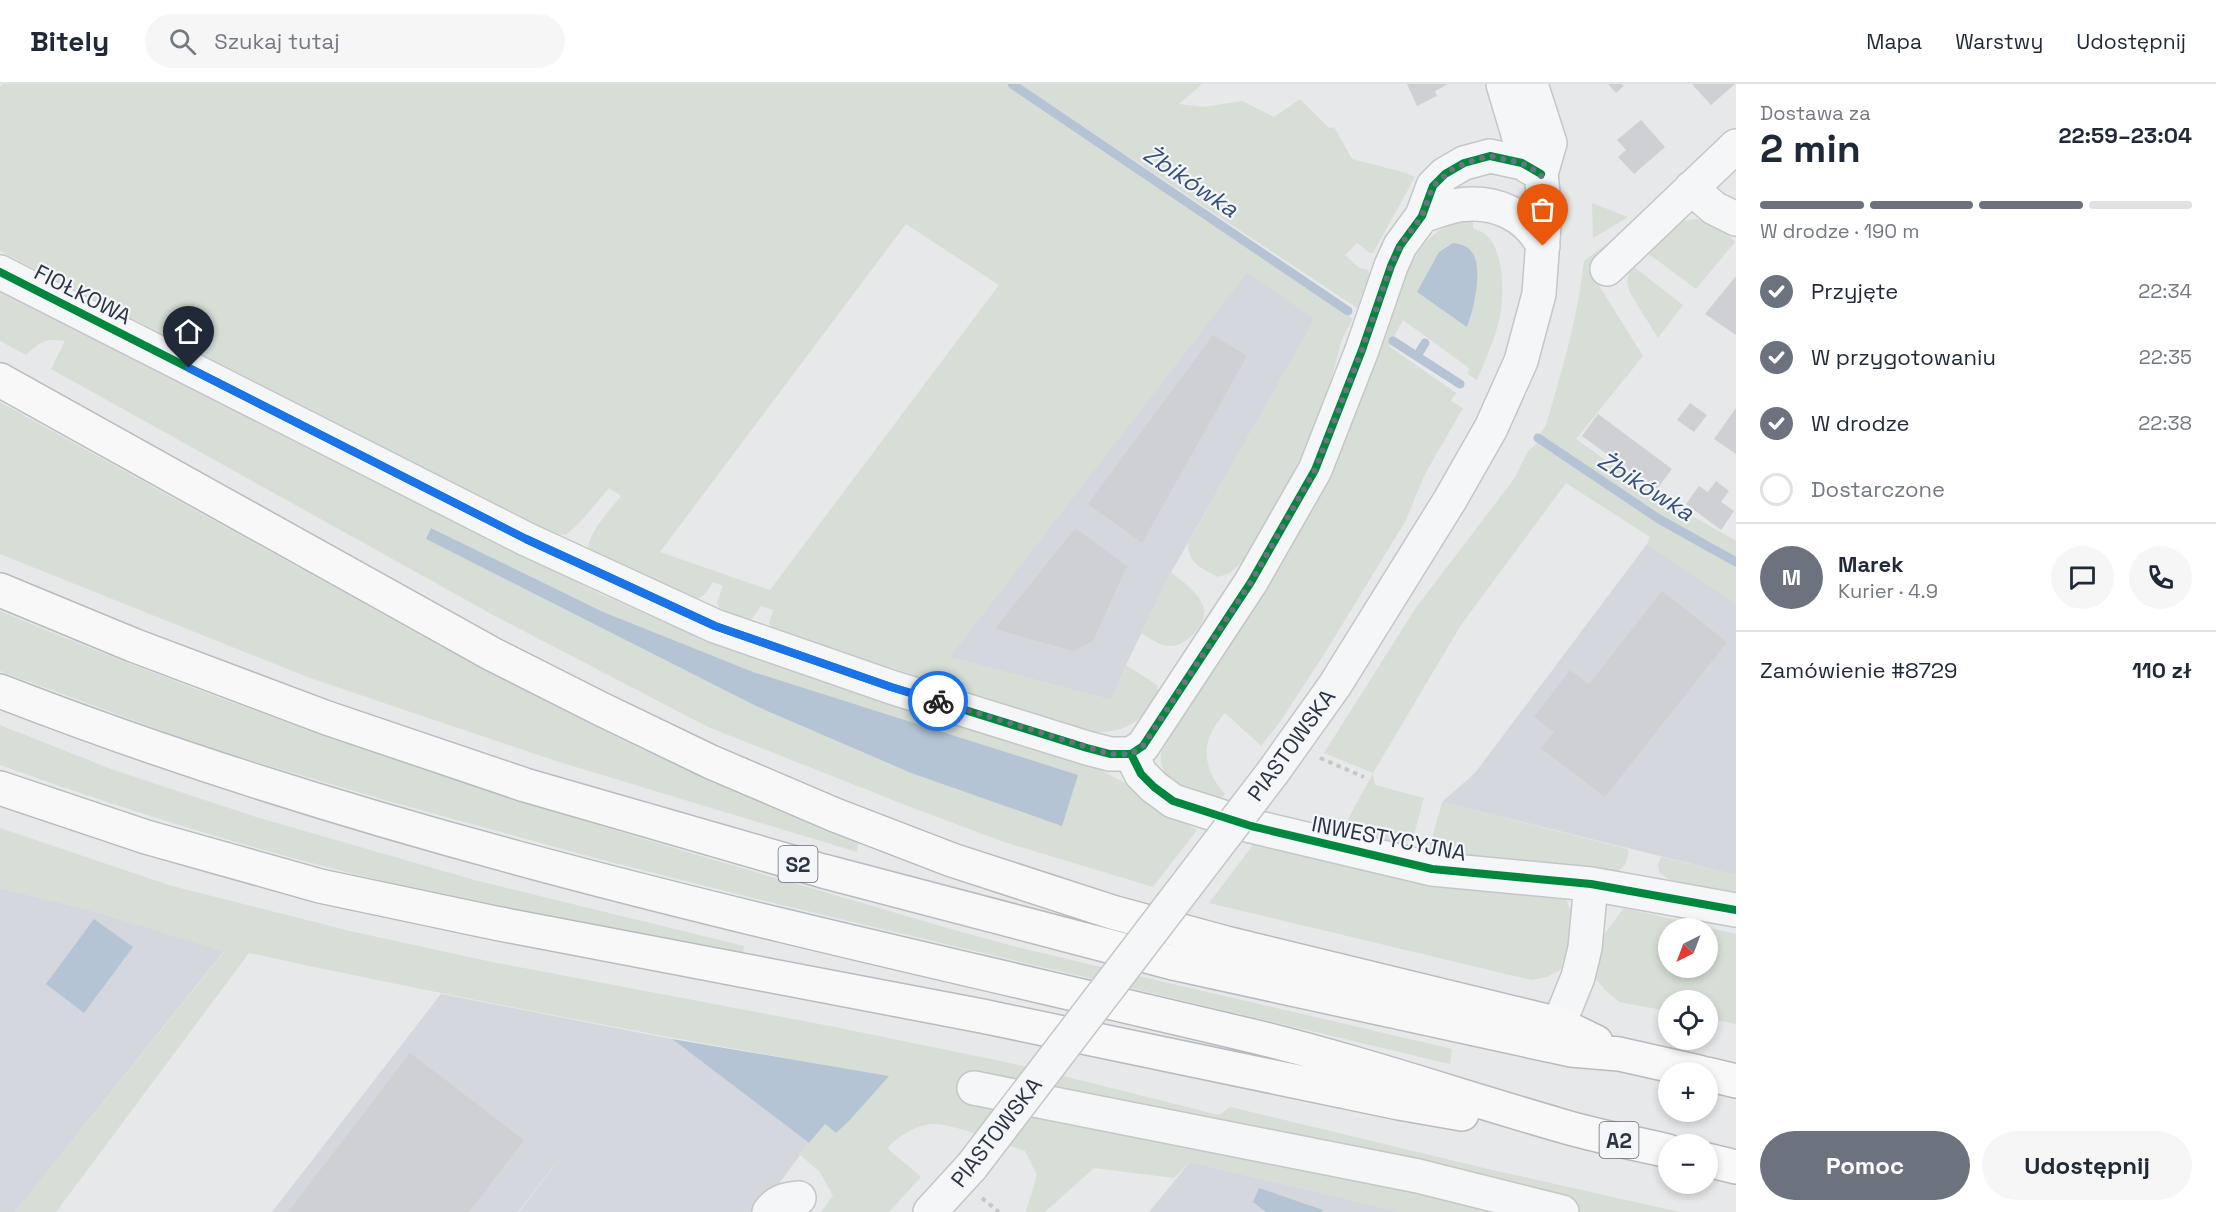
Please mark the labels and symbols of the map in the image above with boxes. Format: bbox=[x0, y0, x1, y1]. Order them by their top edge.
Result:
water label: Żbikówka bbox=[1138, 138, 1244, 224]
pin bbox=[1517, 184, 1568, 246]
street label: FIOŁKOWA bbox=[30, 258, 136, 330]
pin bbox=[163, 306, 214, 368]
water label: Żbikówka bbox=[1592, 444, 1700, 528]
courier bbox=[908, 671, 968, 731]
street label: PIASTOWSKA bbox=[1241, 683, 1341, 807]
street label: INWESTYCYJNA bbox=[1309, 809, 1469, 867]
road number: S2 bbox=[778, 846, 818, 882]
north arrow bbox=[1658, 918, 1718, 978]
street label: PIASTOWSKA bbox=[944, 1071, 1048, 1193]
road number: A2 bbox=[1600, 1122, 1638, 1158]

